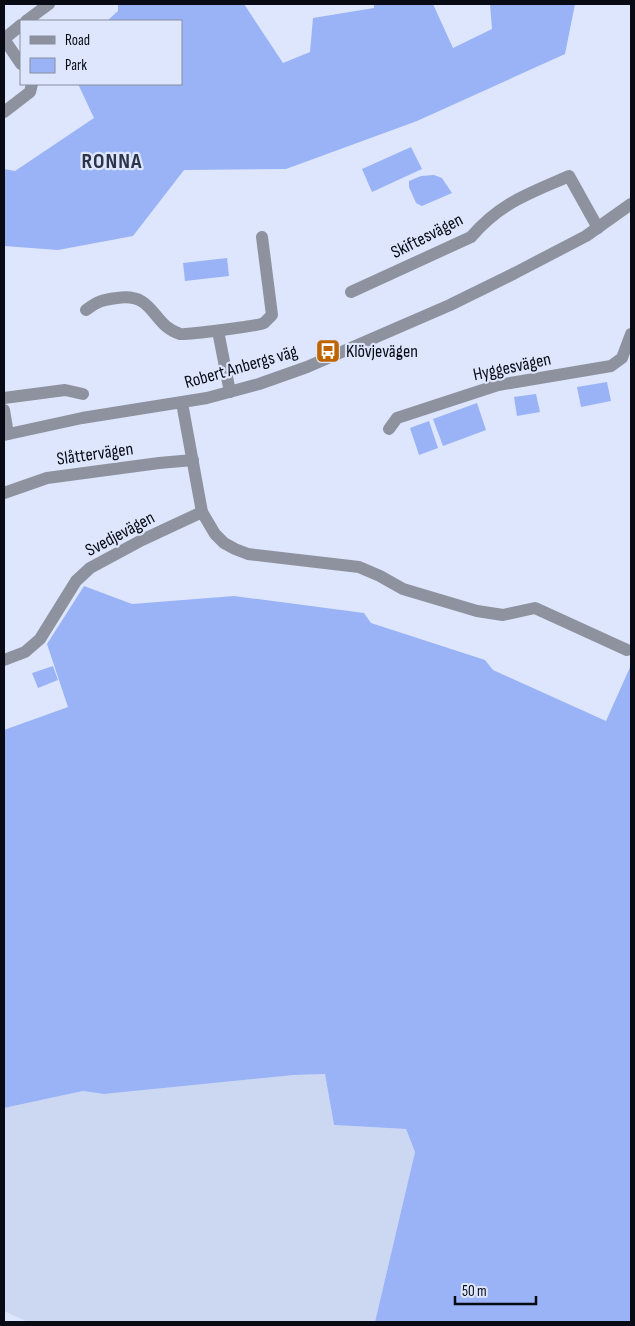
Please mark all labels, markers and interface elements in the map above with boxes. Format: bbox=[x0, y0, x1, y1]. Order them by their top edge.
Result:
legend bbox=[20, 20, 182, 85]
text: Road bbox=[65, 31, 90, 50]
text: Park bbox=[65, 56, 87, 75]
district label: RONNA bbox=[82, 148, 143, 175]
street label: Skiftesvägen bbox=[388, 209, 466, 263]
bus stop icon: Klövjevägen bbox=[315, 338, 341, 364]
street label: Robert Anbergs väg bbox=[182, 341, 300, 393]
place label: Klövjevägen bbox=[346, 341, 418, 362]
street label: Hyggesvägen bbox=[471, 348, 553, 386]
street label: Slåttervägen bbox=[55, 438, 135, 470]
street label: Svedjevägen bbox=[82, 507, 158, 561]
scale bar bbox=[455, 1274, 536, 1306]
text: 50 m bbox=[462, 1282, 487, 1301]

